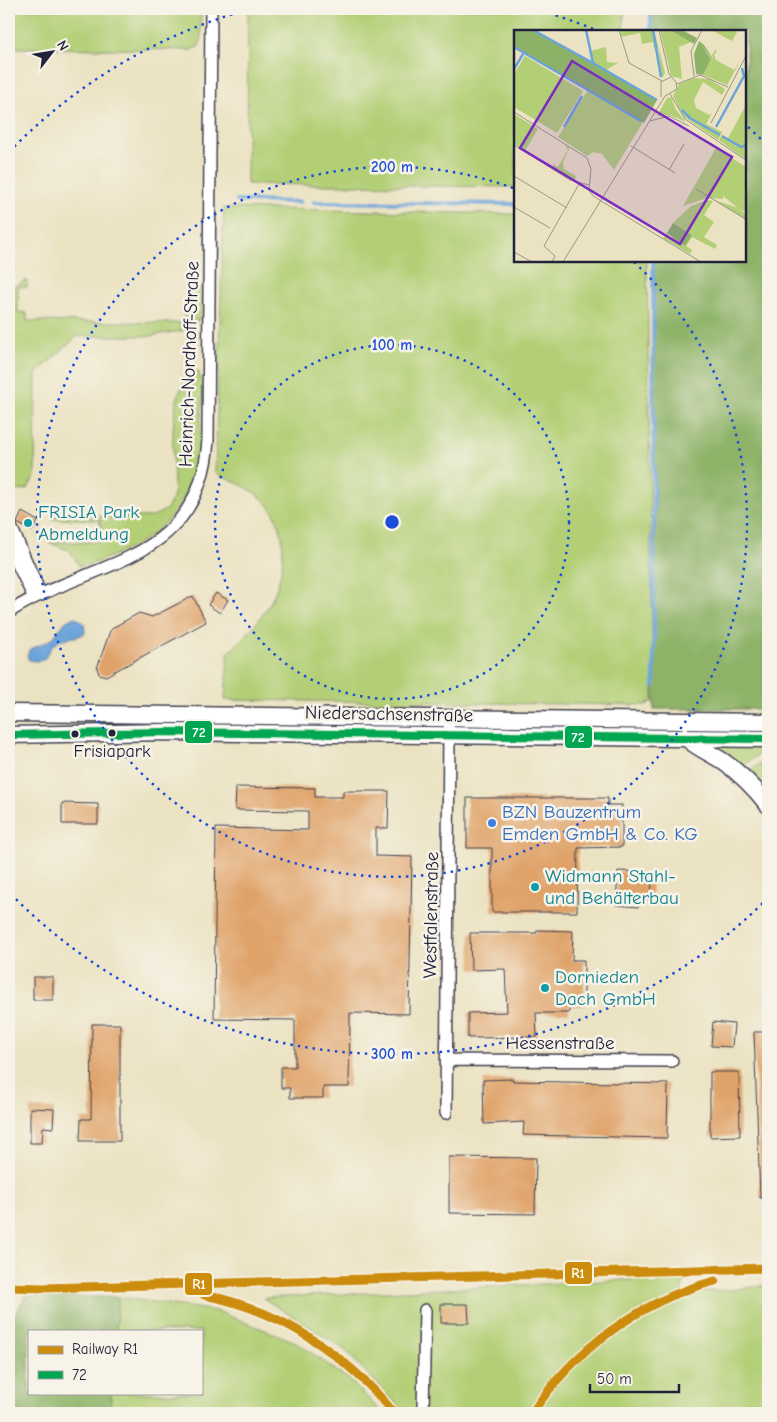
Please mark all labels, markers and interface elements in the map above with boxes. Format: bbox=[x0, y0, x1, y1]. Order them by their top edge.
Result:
north arrow bbox=[28, 28, 78, 78]
inset map bbox=[514, 30, 747, 262]
text: N bbox=[53, 37, 72, 54]
text: 200 m bbox=[371, 158, 413, 176]
street label: Heinrich-Nordhoff-Straße bbox=[174, 261, 204, 467]
text: 100 m bbox=[372, 336, 412, 354]
place label: FRISIA Park Abmeldung bbox=[38, 501, 140, 545]
centre of rings bbox=[383, 513, 401, 531]
marker: FRISIA Park Abmeldung bbox=[22, 517, 34, 529]
street label: Niedersachsenstraße bbox=[305, 702, 473, 726]
line badge: 72 bbox=[184, 720, 213, 744]
text: 72 bbox=[192, 724, 206, 741]
line badge: 72 bbox=[564, 725, 593, 749]
marker: Frisiapark bbox=[107, 728, 117, 738]
unlabelled marker bbox=[70, 729, 80, 739]
text: 72 bbox=[571, 729, 585, 746]
place label: Frisiapark bbox=[73, 741, 151, 762]
place label: BZN Bauzentrum Emden GmbH & Co. KG bbox=[502, 801, 698, 845]
marker: BZN Bauzentrum Emden GmbH & Co. KG bbox=[486, 817, 498, 829]
street label: Westfalenstraße bbox=[419, 851, 443, 979]
place label: Widmann Stahl- und Behälterbau bbox=[545, 865, 679, 909]
marker: Widmann Stahl- und Behälterbau bbox=[529, 881, 541, 893]
place label: Dornieden Dach GmbH bbox=[555, 966, 656, 1010]
marker: Dornieden Dach GmbH bbox=[539, 982, 551, 994]
street label: Hessenstraße bbox=[506, 1032, 614, 1054]
text: 300 m bbox=[371, 1045, 413, 1063]
line badge: R1 bbox=[564, 1261, 593, 1285]
text: R1 bbox=[571, 1265, 585, 1282]
line badge: R1 bbox=[184, 1272, 213, 1296]
text: R1 bbox=[192, 1276, 206, 1293]
legend bbox=[28, 1330, 202, 1394]
text: Railway R1 bbox=[72, 1340, 138, 1358]
scale bar bbox=[590, 1362, 678, 1394]
text: 72 bbox=[72, 1366, 87, 1384]
text: 50 m bbox=[597, 1370, 632, 1388]

